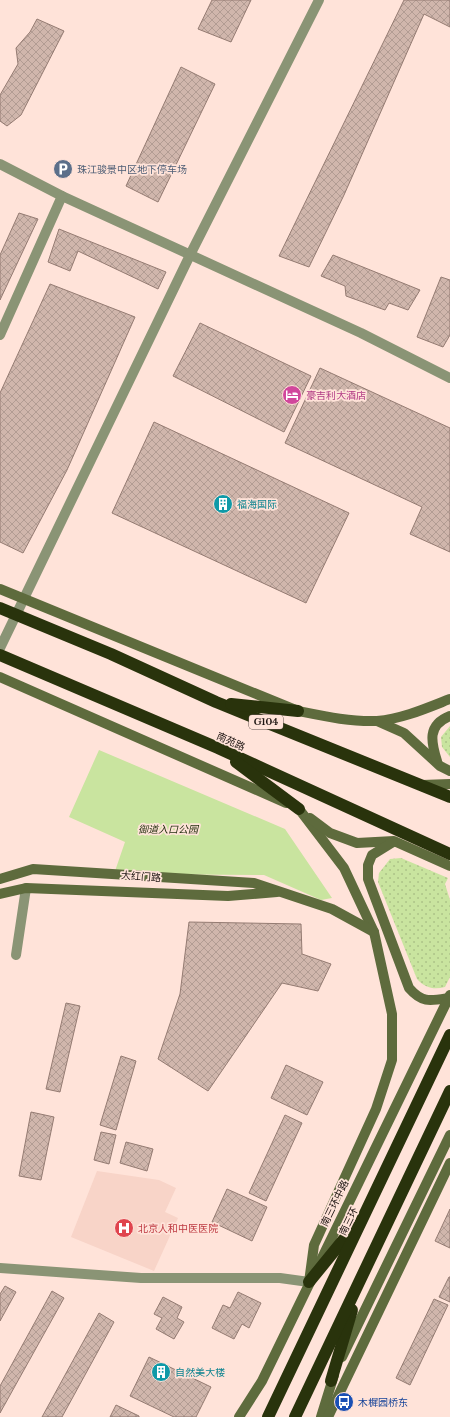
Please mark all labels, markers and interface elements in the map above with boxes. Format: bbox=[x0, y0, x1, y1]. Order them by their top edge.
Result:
parking icon: 珠江骏景中区地下停车场 bbox=[52, 158, 74, 180]
place label: 珠江骏景中区地下停车场 bbox=[77, 163, 187, 176]
hotel icon: 豪吉利大酒店 bbox=[281, 384, 303, 406]
place label: 豪吉利大酒店 bbox=[306, 389, 366, 402]
building icon: 福海国际 bbox=[212, 493, 234, 515]
place label: 福海国际 bbox=[237, 498, 277, 511]
road number: G104 bbox=[249, 715, 283, 729]
street label: 南苑路 bbox=[214, 729, 247, 753]
park label: 御道入口公园 bbox=[138, 823, 200, 836]
street label: 大红门路 bbox=[121, 869, 161, 884]
street label: 南三环中路 bbox=[318, 1178, 350, 1228]
street label: 南三环 bbox=[336, 1205, 360, 1237]
hospital icon: 北京人和中医医院 bbox=[113, 1217, 135, 1239]
place label: 北京人和中医医院 bbox=[138, 1222, 218, 1235]
building icon: 自然美大楼 bbox=[150, 1361, 172, 1383]
place label: 自然美大楼 bbox=[175, 1366, 225, 1379]
bus stop icon: 木樨园桥东 bbox=[333, 1391, 355, 1413]
place label: 木樨园桥东 bbox=[358, 1396, 408, 1409]

